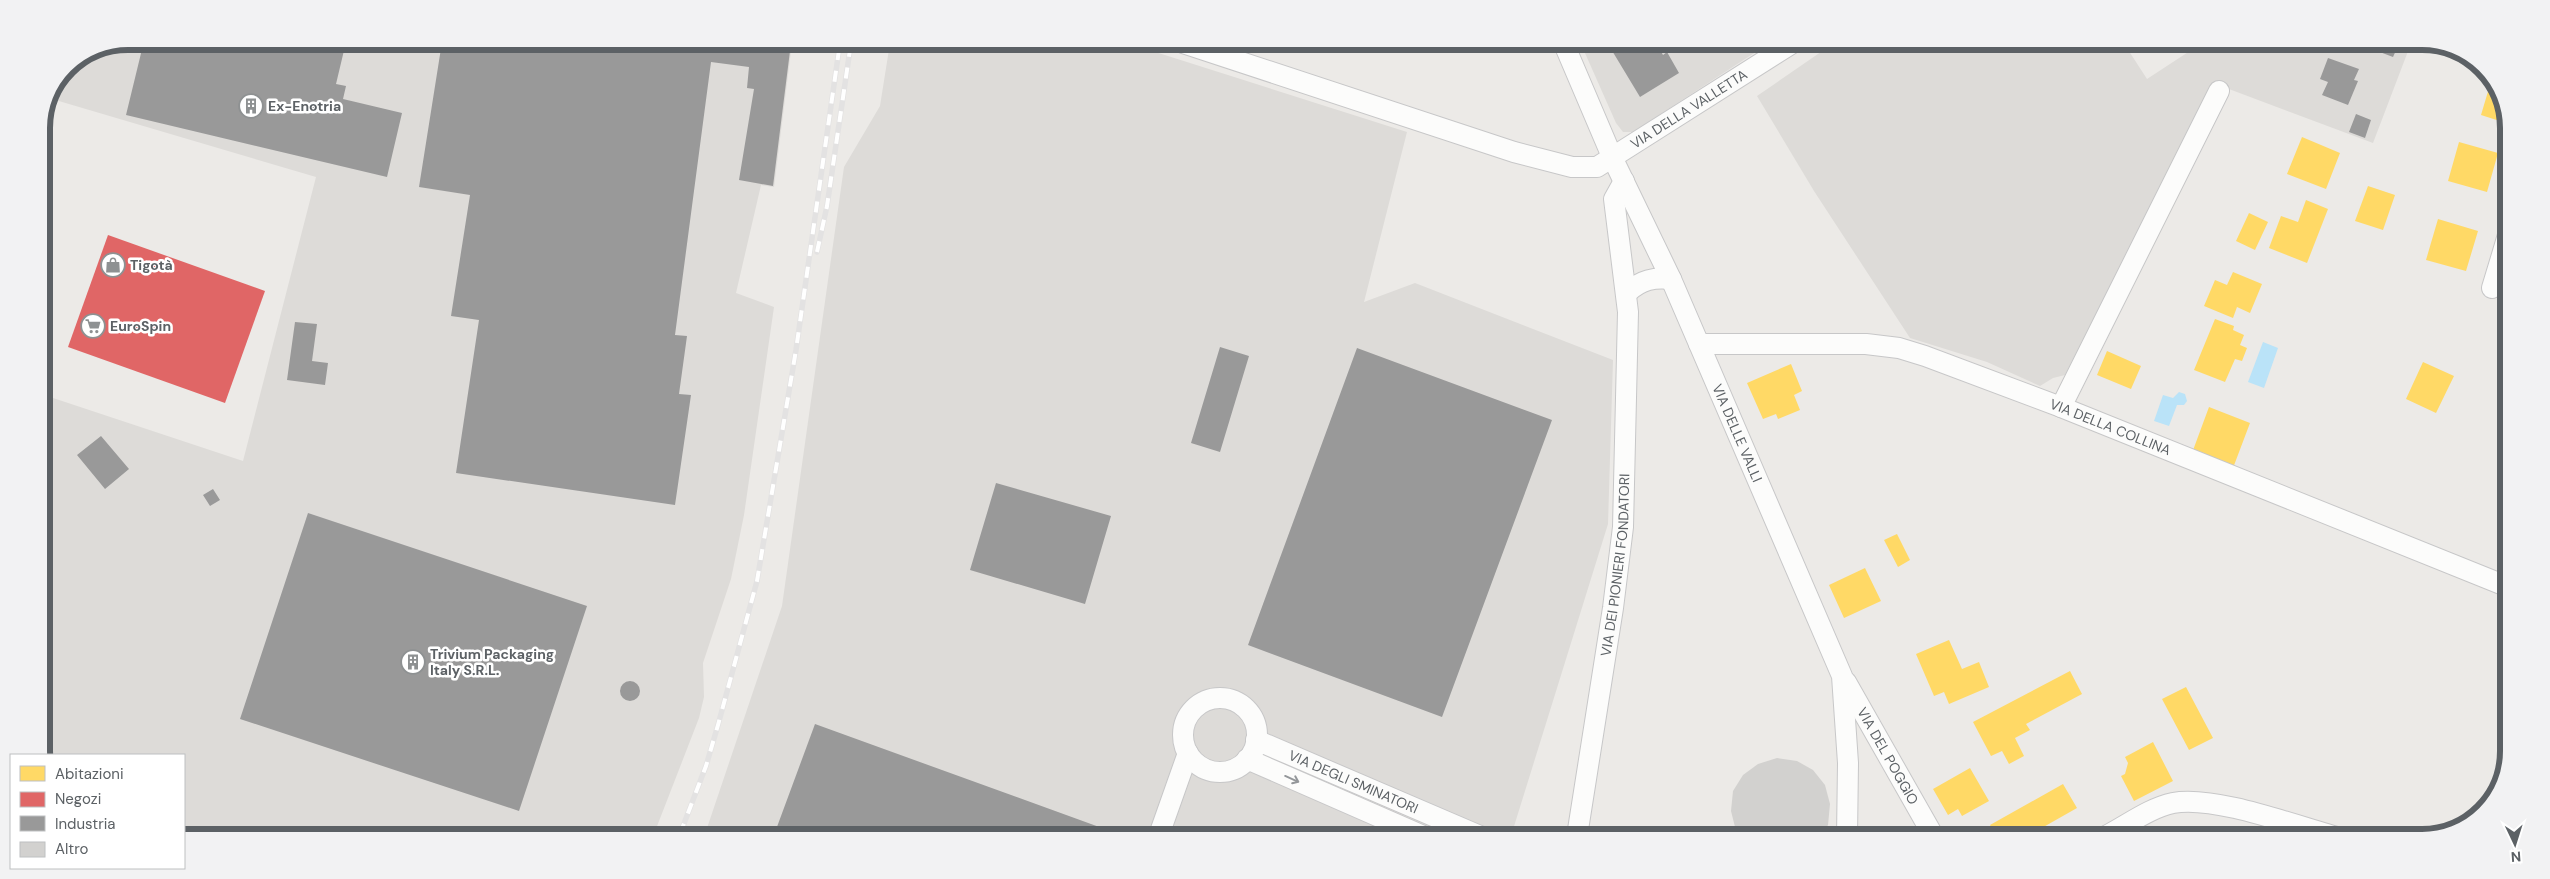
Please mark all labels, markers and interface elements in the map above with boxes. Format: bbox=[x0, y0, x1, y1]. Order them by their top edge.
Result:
street label: VIA DELLA VALLETTA bbox=[1627, 65, 1751, 153]
building icon: Ex-Enotria bbox=[238, 93, 264, 119]
place label: Ex-Enotria bbox=[268, 97, 341, 115]
shop icon: Tigotà bbox=[100, 252, 126, 278]
place label: Tigotà bbox=[130, 256, 173, 274]
supermarket icon: EuroSpin bbox=[80, 313, 106, 339]
place label: EuroSpin bbox=[110, 317, 171, 335]
street label: VIA DELLE VALLI bbox=[1708, 381, 1766, 485]
street label: VIA DELLA COLLINA bbox=[2047, 395, 2174, 459]
street label: VIA DEI PIONIERI FONDATORI bbox=[1597, 473, 1633, 657]
place label: Trivium Packaging Italy S.R.L. bbox=[430, 645, 554, 679]
building icon: Trivium Packaging Italy S.R.L. bbox=[400, 649, 426, 675]
street label: VIA DEL POGGIO bbox=[1853, 704, 1923, 808]
street label: VIA DEGLI SMINATORI bbox=[1286, 746, 1421, 817]
legend bbox=[10, 754, 185, 869]
text: Abitazioni bbox=[55, 764, 124, 784]
one-way arrow bbox=[1284, 774, 1299, 784]
text: Negozi bbox=[55, 789, 101, 809]
text: Industria bbox=[55, 814, 116, 834]
north arrow bbox=[2490, 819, 2540, 869]
text: Altro bbox=[55, 839, 88, 859]
text: N bbox=[2510, 848, 2522, 866]

